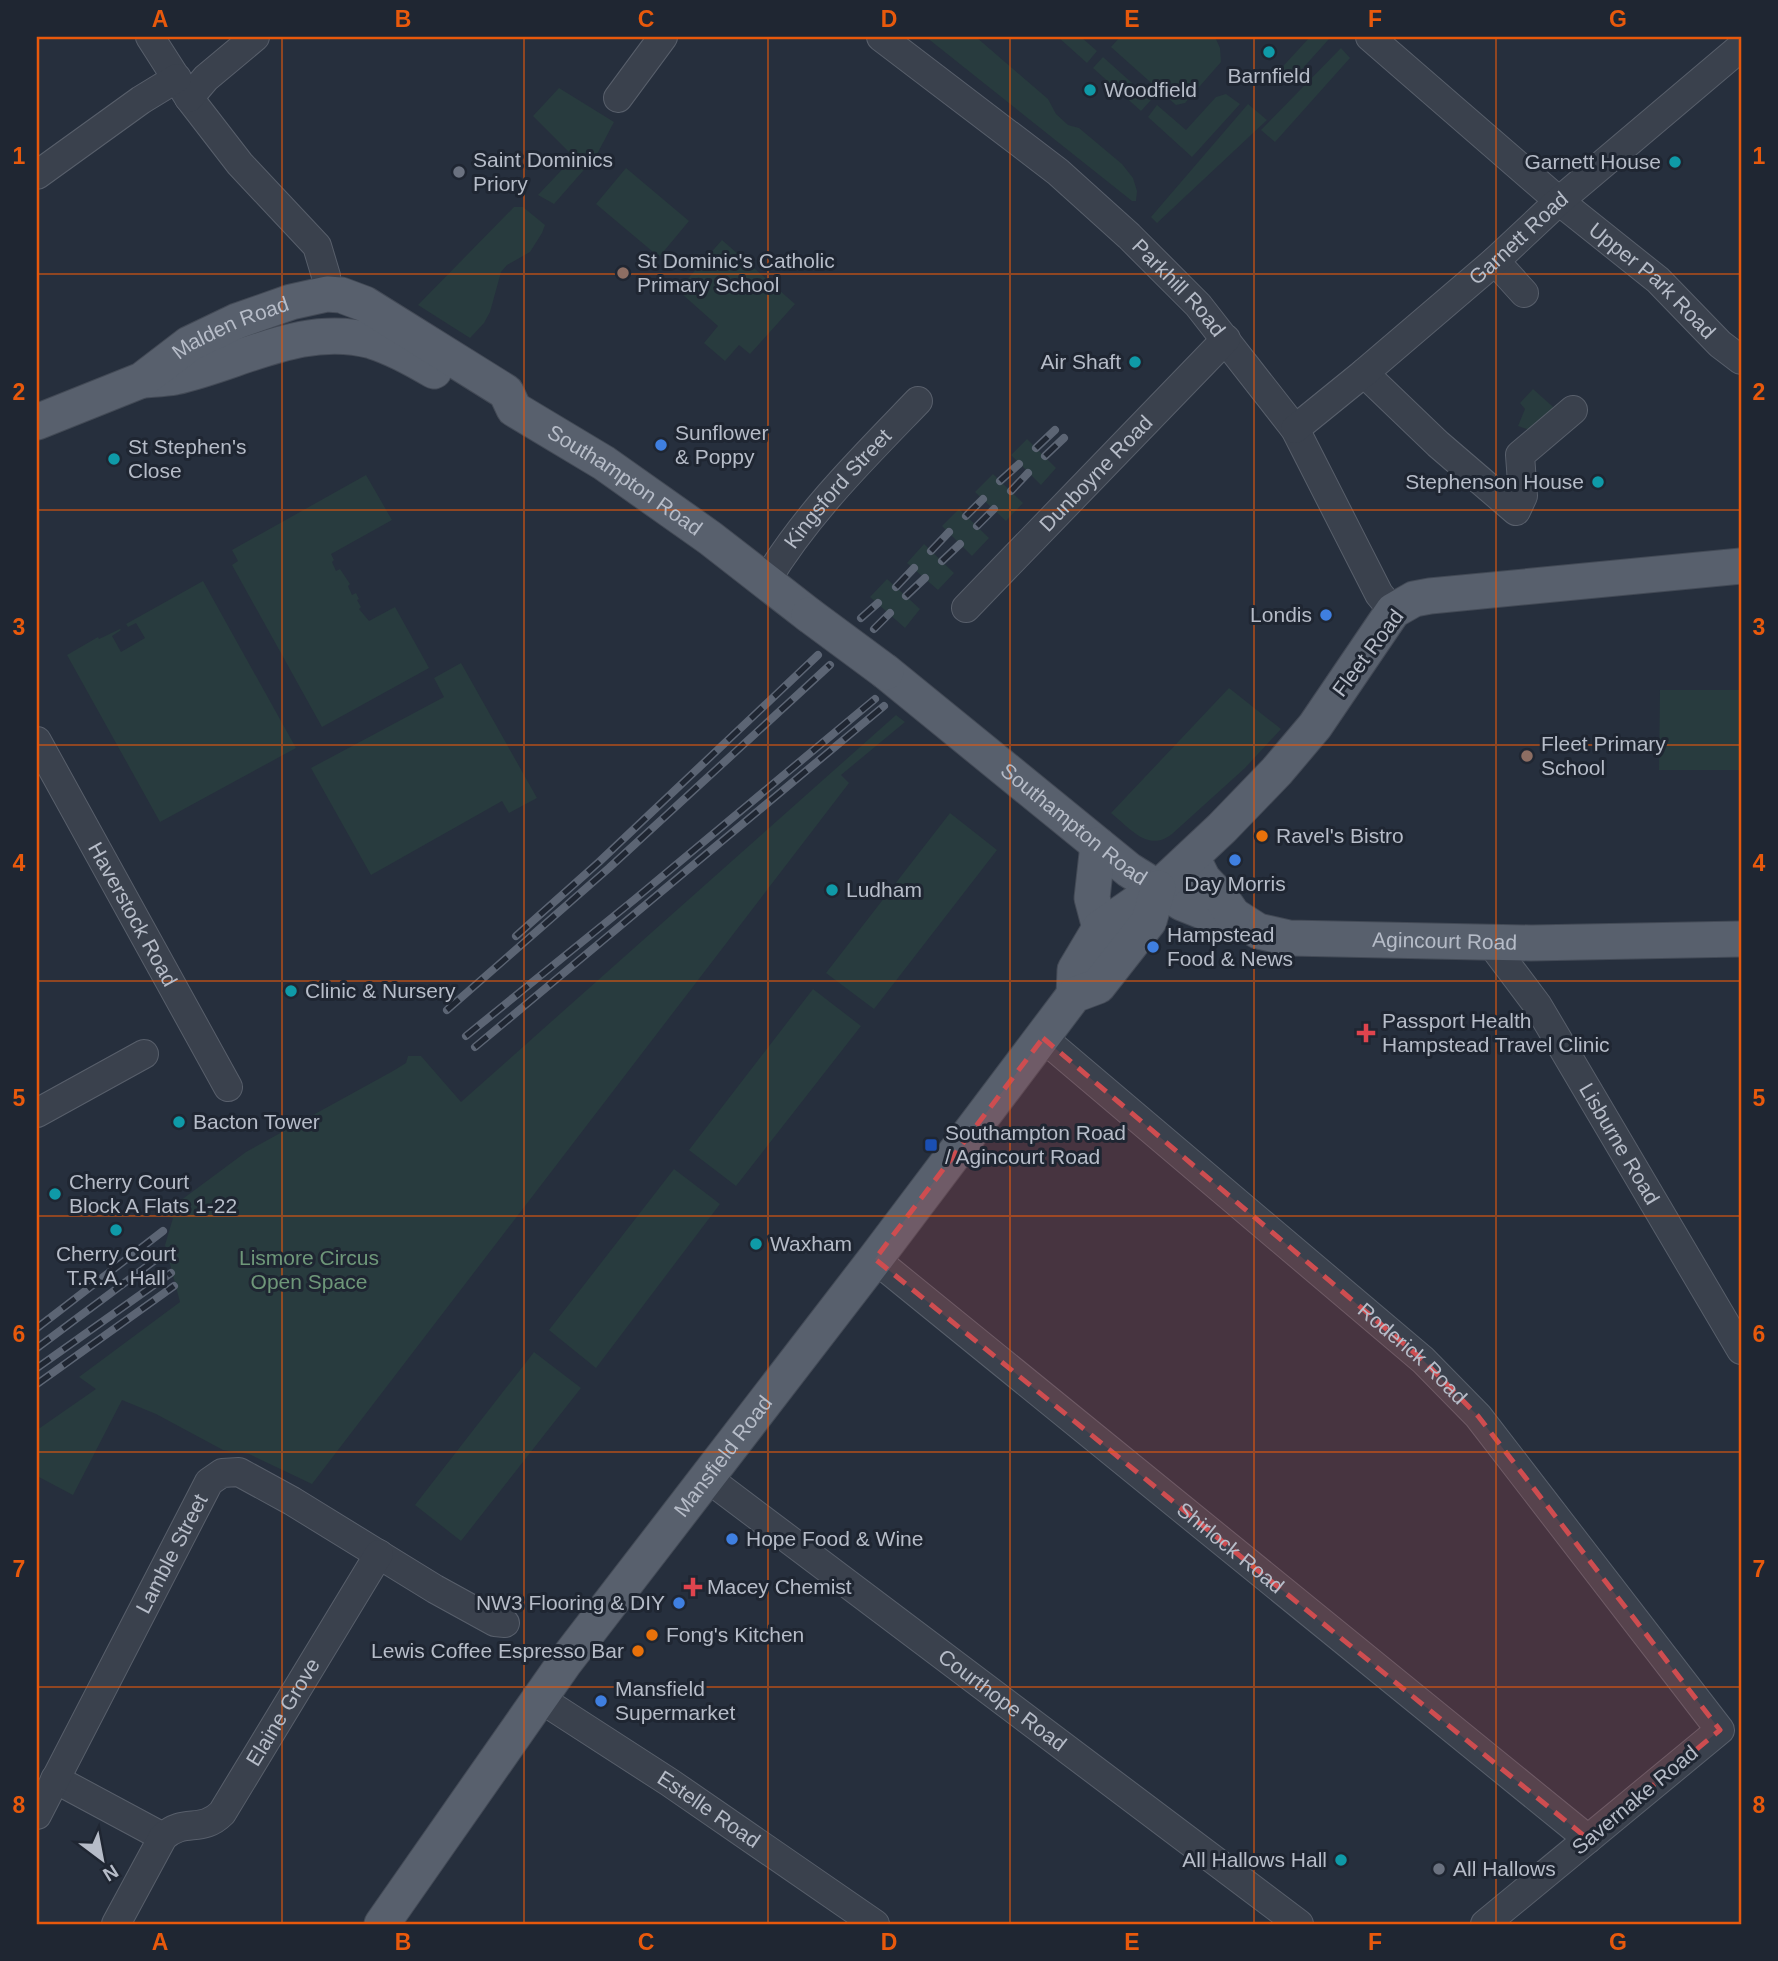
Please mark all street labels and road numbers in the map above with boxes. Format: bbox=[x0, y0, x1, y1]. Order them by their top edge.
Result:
street label: Garnett Road bbox=[1464, 187, 1572, 289]
street label: Upper Park Road bbox=[1585, 218, 1720, 343]
street label: Parkhill Road bbox=[1128, 234, 1230, 341]
street label: Malden Road bbox=[168, 292, 292, 364]
street label: Dunboyne Road bbox=[1035, 411, 1157, 536]
street label: Southampton Road bbox=[544, 420, 707, 540]
street label: Kingsford Street bbox=[779, 424, 896, 553]
street label: Fleet Road bbox=[1328, 605, 1408, 701]
street label: Southampton Road bbox=[996, 758, 1152, 889]
street label: Haverstock Road bbox=[84, 838, 182, 990]
street label: Agincourt Road bbox=[1372, 928, 1517, 954]
street label: Lisburne Road bbox=[1575, 1079, 1664, 1208]
street label: Roderick Road bbox=[1354, 1298, 1472, 1409]
street label: Mansfield Road bbox=[669, 1391, 776, 1521]
street label: Lamble Street bbox=[131, 1490, 212, 1617]
street label: Shirlock Road bbox=[1173, 1497, 1289, 1598]
street label: Courthope Road bbox=[934, 1644, 1071, 1756]
street label: Elaine Grove bbox=[241, 1654, 324, 1770]
street label: Savernake Road bbox=[1567, 1741, 1702, 1859]
street label: Estelle Road bbox=[653, 1766, 765, 1852]

